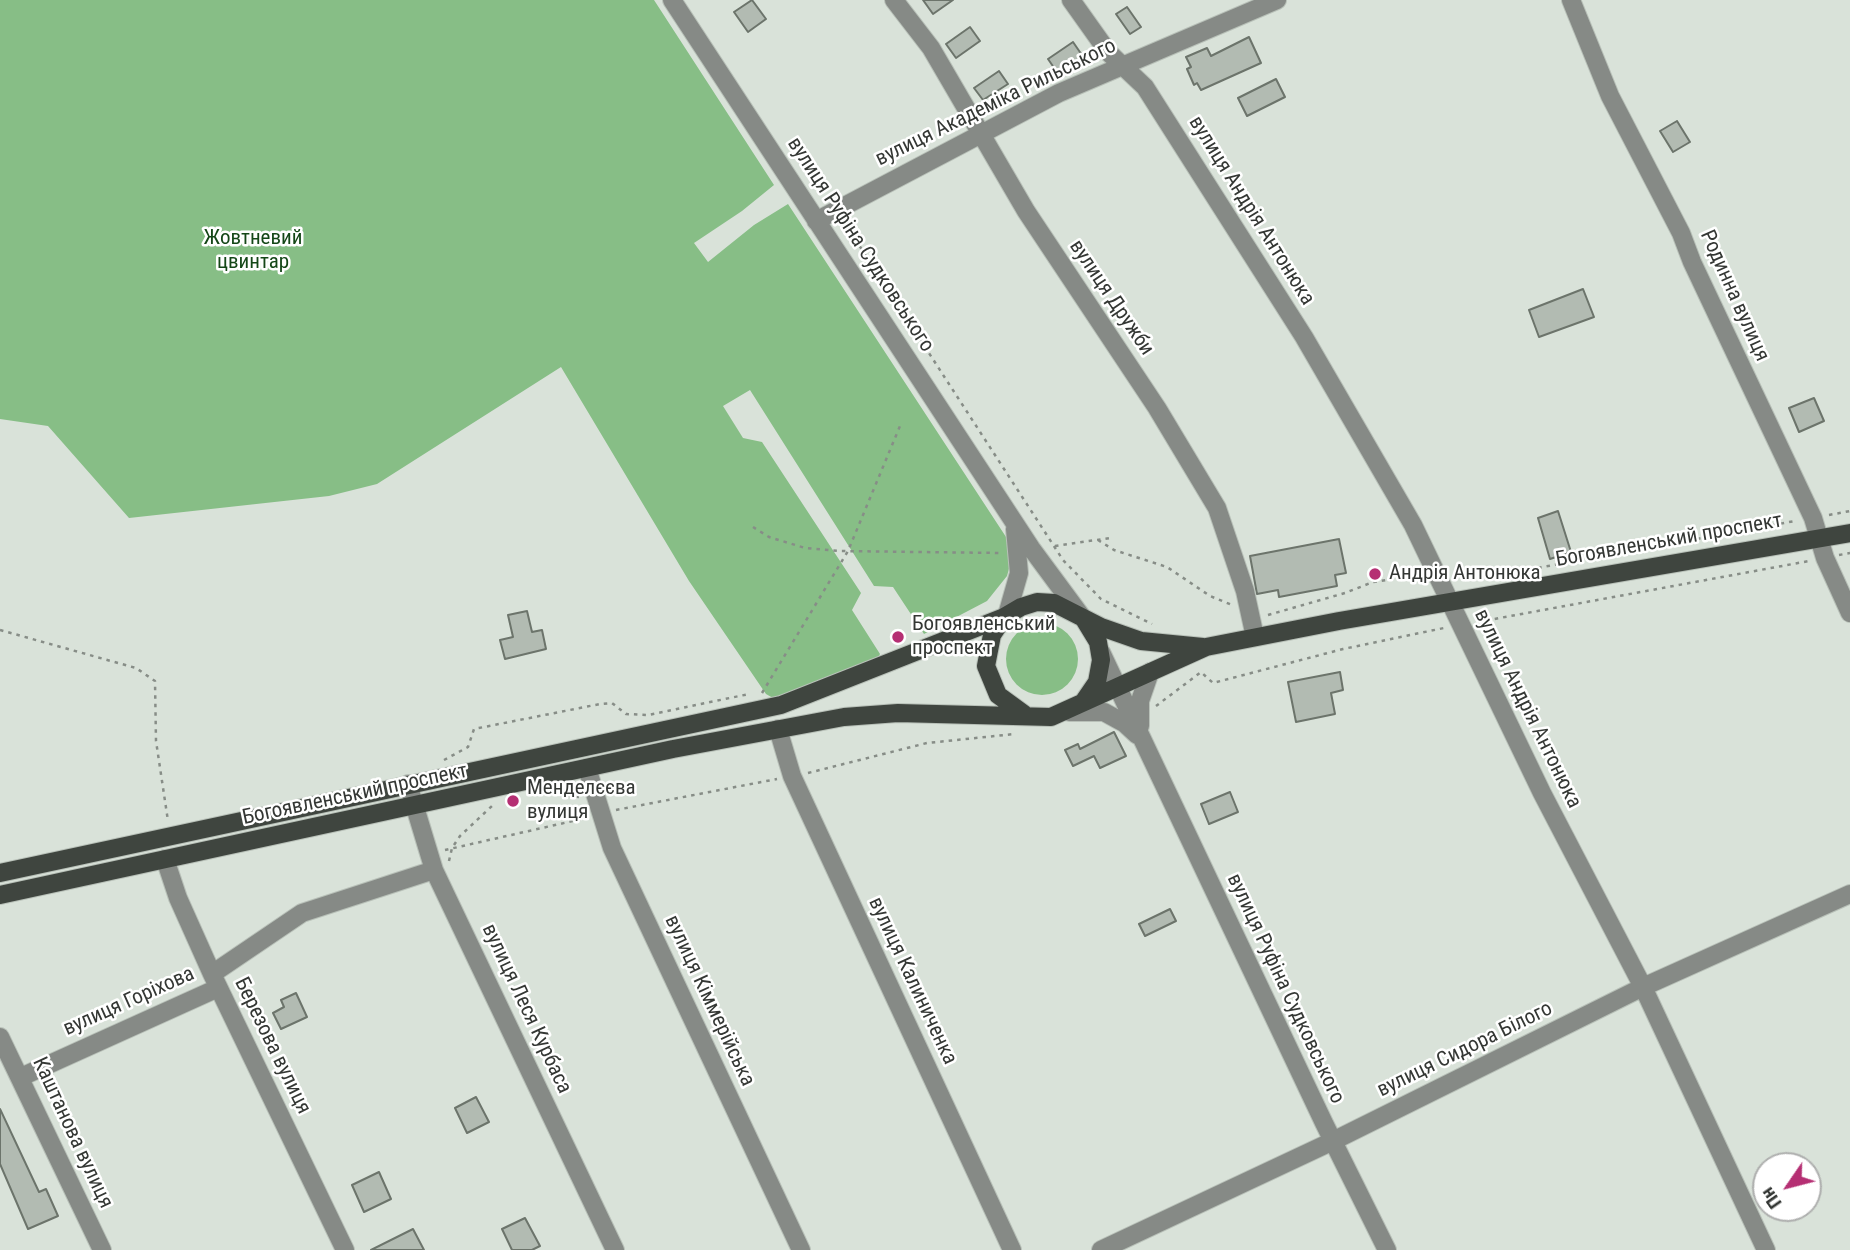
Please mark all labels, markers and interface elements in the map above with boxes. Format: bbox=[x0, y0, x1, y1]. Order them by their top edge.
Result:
street label: вулиця Академіка Рильського bbox=[872, 34, 1120, 172]
street label: вулиця Андрія Антонюка bbox=[1183, 112, 1319, 310]
street label: вулиця Руфіна Судковського bbox=[781, 133, 939, 357]
park label: Жовтневий цвинтар bbox=[204, 226, 302, 276]
street label: Родинна вулиця bbox=[1694, 226, 1774, 366]
street label: вулиця Дружби bbox=[1063, 236, 1159, 360]
street label: Богоявленський проспект bbox=[1554, 509, 1784, 573]
place label: Андрія Антонюка bbox=[1389, 561, 1541, 587]
marker: Андрія Антонюка bbox=[1367, 566, 1383, 582]
street label: вулиця Андрія Антонюка bbox=[1468, 606, 1586, 812]
place label: Богоявленський проспект bbox=[912, 612, 1055, 662]
marker: Богоявленський проспект bbox=[890, 629, 906, 645]
street label: Богоявленський проспект bbox=[240, 759, 470, 831]
place label: Менделєєва вулиця bbox=[527, 776, 636, 826]
marker: Менделєєва вулиця bbox=[505, 793, 521, 809]
street label: вулиця Руфіна Судковського bbox=[1221, 870, 1349, 1108]
street label: вулиця Калиниченка bbox=[862, 893, 962, 1069]
street label: вулиця Кіммерійська bbox=[658, 912, 760, 1090]
street label: вулиця Леся Курбаса bbox=[476, 920, 576, 1098]
street label: вулиця Горіхова bbox=[60, 962, 198, 1042]
street label: Березова вулиця bbox=[228, 974, 316, 1118]
street label: вулиця Сидора Білого bbox=[1373, 997, 1557, 1103]
street label: Каштанова вулиця bbox=[26, 1054, 118, 1212]
north arrow bbox=[1752, 1152, 1822, 1222]
text: Пн bbox=[1756, 1183, 1787, 1213]

